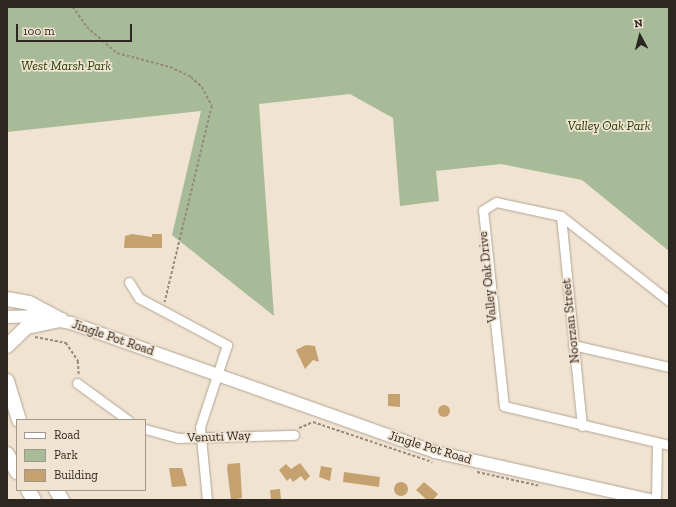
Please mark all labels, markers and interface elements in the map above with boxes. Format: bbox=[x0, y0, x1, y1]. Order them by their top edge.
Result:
scale bar bbox=[18, 16, 134, 42]
north arrow bbox=[620, 16, 660, 56]
text: N bbox=[634, 17, 643, 31]
text: 100 m bbox=[23, 24, 55, 38]
park label: West Marsh Park bbox=[21, 58, 111, 74]
park label: Valley Oak Park bbox=[567, 118, 651, 134]
street label: Valley Oak Drive bbox=[475, 230, 501, 324]
street label: Noorzan Street bbox=[559, 278, 583, 364]
street label: Jingle Pot Road bbox=[70, 317, 156, 359]
legend bbox=[16, 419, 146, 491]
text: Road bbox=[54, 428, 80, 442]
street label: Venuti Way bbox=[187, 428, 251, 446]
street label: Jingle Pot Road bbox=[387, 428, 473, 468]
text: Park bbox=[54, 448, 78, 462]
text: Building bbox=[54, 468, 98, 482]

